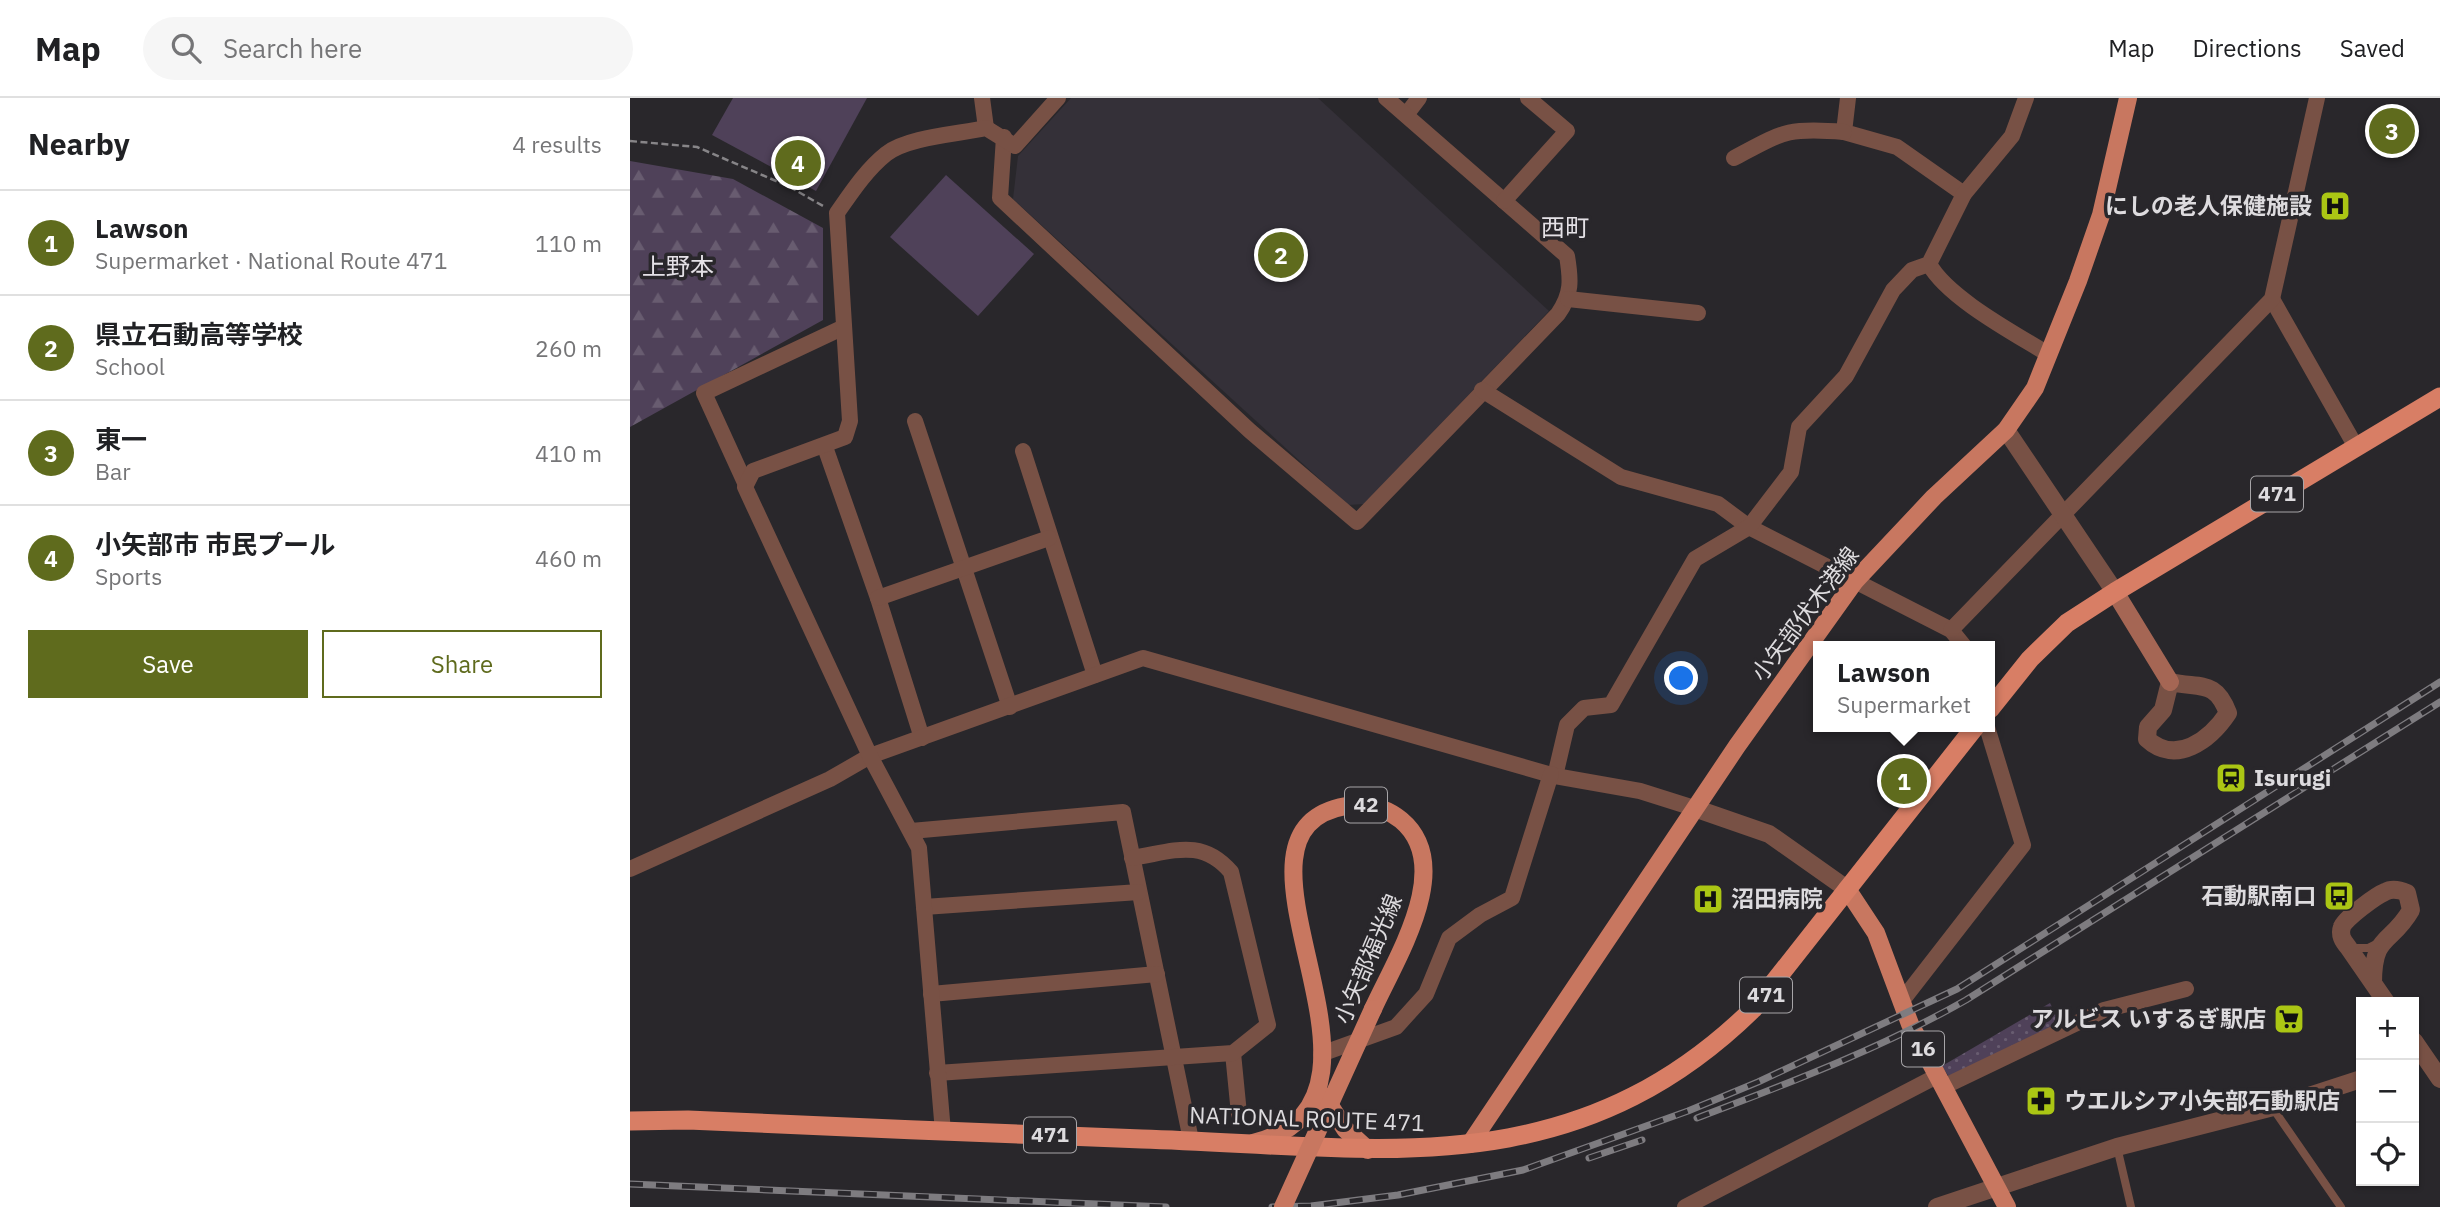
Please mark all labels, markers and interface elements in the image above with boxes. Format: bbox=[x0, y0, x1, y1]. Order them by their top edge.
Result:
search box bbox=[143, 17, 633, 80]
text: Map bbox=[35, 27, 101, 70]
icon: search bbox=[167, 29, 205, 67]
text: Search here bbox=[223, 31, 362, 65]
text: Map bbox=[2108, 32, 2154, 64]
text: Directions bbox=[2192, 32, 2302, 64]
text: Saved bbox=[2340, 32, 2405, 64]
pin: 3 bbox=[2369, 105, 2415, 157]
text: Nearby bbox=[28, 124, 130, 163]
text: 4 results bbox=[512, 129, 602, 159]
pin: 4 bbox=[775, 137, 821, 189]
hospital icon: にしの老人保健施設 bbox=[2318, 189, 2352, 223]
place label: にしの老人保健施設 bbox=[2105, 190, 2312, 220]
text: Lawson bbox=[95, 211, 189, 245]
district label: 西町 bbox=[1541, 211, 1589, 243]
text: 1 bbox=[44, 228, 58, 258]
text: 110 m bbox=[535, 228, 602, 258]
pin: 2 bbox=[1258, 229, 1304, 281]
text: Supermarket · National Route 471 bbox=[95, 245, 447, 275]
district label: 上野本 bbox=[642, 250, 714, 282]
text: 県立石動高等学校 bbox=[95, 317, 303, 351]
text: 2 bbox=[44, 333, 58, 363]
text: 260 m bbox=[535, 333, 602, 363]
text: School bbox=[95, 351, 165, 381]
text: 東一 bbox=[95, 422, 147, 456]
text: 3 bbox=[44, 438, 58, 468]
text: 410 m bbox=[535, 438, 602, 468]
text: Bar bbox=[95, 456, 131, 486]
road number: 471 bbox=[2251, 476, 2303, 512]
text: 小矢部市 市民プール bbox=[95, 527, 335, 561]
street label: 小矢部伏木港線 bbox=[1744, 540, 1865, 687]
text: 4 bbox=[44, 543, 58, 573]
text: 460 m bbox=[535, 543, 602, 573]
text: Sports bbox=[95, 561, 162, 591]
button: Save bbox=[28, 630, 308, 698]
button: Share bbox=[322, 630, 602, 698]
popup bbox=[1813, 641, 1995, 732]
text: Lawson bbox=[1837, 655, 1931, 689]
your location bbox=[1664, 661, 1698, 695]
text: Supermarket bbox=[1837, 689, 1971, 719]
pin: 1 bbox=[1881, 755, 1927, 807]
station icon: Isurugi bbox=[2214, 761, 2248, 795]
place label: Isurugi bbox=[2254, 762, 2331, 792]
road number: 42 bbox=[1345, 788, 1387, 822]
bus stop icon: 石動駅南口 bbox=[2322, 879, 2356, 913]
place label: 石動駅南口 bbox=[2201, 880, 2316, 910]
hospital icon: 沼田病院 bbox=[1691, 882, 1725, 916]
place label: 沼田病院 bbox=[1731, 883, 1823, 913]
street label: 小矢部福光線 bbox=[1326, 889, 1408, 1028]
road number: 471 bbox=[1740, 978, 1792, 1012]
map controls bbox=[2356, 997, 2419, 1186]
button: + bbox=[2356, 997, 2419, 1060]
supermarket icon: アルビス いするぎ駅店 bbox=[2272, 1002, 2306, 1036]
place label: アルビス いするぎ駅店 bbox=[2031, 1003, 2266, 1033]
road number: 16 bbox=[1902, 1032, 1944, 1066]
button: − bbox=[2356, 1060, 2419, 1123]
pharmacy icon: ウエルシア小矢部石動駅店 bbox=[2024, 1084, 2058, 1118]
place label: ウエルシア小矢部石動駅店 bbox=[2064, 1085, 2340, 1115]
street label: NATIONAL ROUTE 471 bbox=[1189, 1099, 1425, 1137]
road number: 471 bbox=[1024, 1118, 1076, 1152]
button: locate bbox=[2356, 1123, 2419, 1186]

